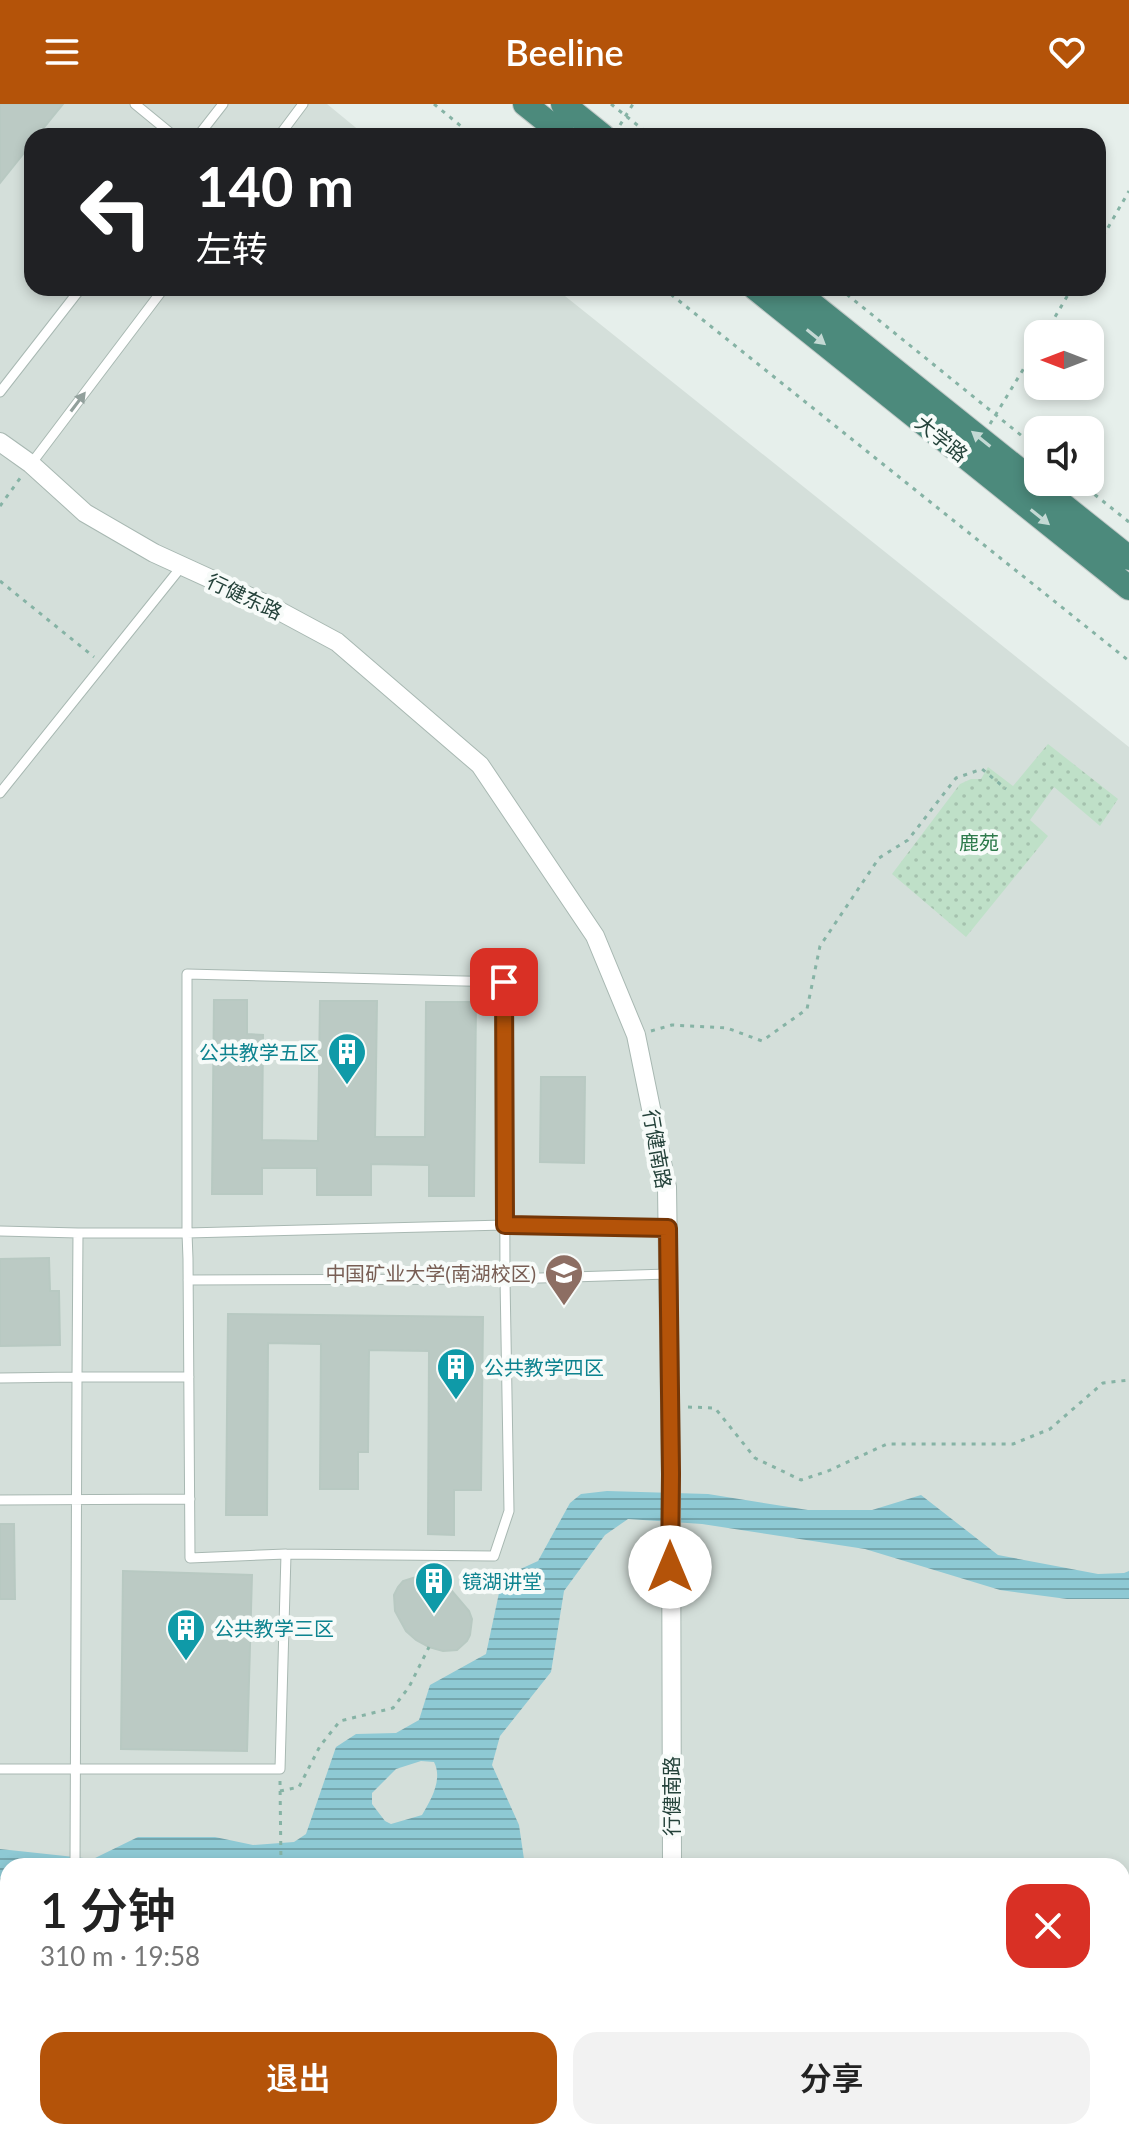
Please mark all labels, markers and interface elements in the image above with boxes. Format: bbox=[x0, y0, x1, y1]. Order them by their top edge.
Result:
icon: menu bbox=[40, 30, 84, 74]
text: Beeline bbox=[505, 30, 624, 74]
icon: heart bbox=[1045, 30, 1089, 74]
text: 140 m bbox=[196, 152, 354, 219]
icon: left bbox=[64, 160, 168, 264]
text: 左转 bbox=[196, 226, 268, 270]
north arrow bbox=[1024, 320, 1104, 400]
map controls bbox=[1024, 320, 1104, 496]
one-way arrow bbox=[806, 328, 826, 345]
one-way arrow bbox=[69, 392, 85, 412]
street label: 大学路 bbox=[911, 410, 973, 466]
button: sound bbox=[1024, 416, 1104, 496]
one-way arrow bbox=[971, 431, 991, 448]
one-way arrow bbox=[1030, 508, 1050, 525]
street label: 行健东路 bbox=[204, 568, 286, 624]
park label: 鹿苑 bbox=[959, 830, 999, 854]
pin bbox=[470, 948, 538, 1016]
icon: arrive bbox=[482, 960, 526, 1004]
building icon: 公共教学五区 bbox=[326, 1031, 368, 1086]
place label: 公共教学五区 bbox=[199, 1040, 319, 1064]
street label: 行健南路 bbox=[639, 1108, 677, 1190]
school or university icon: 中国矿业大学(南湖校区) bbox=[543, 1252, 585, 1307]
place label: 中国矿业大学(南湖校区) bbox=[325, 1261, 536, 1285]
building icon: 公共教学四区 bbox=[435, 1346, 477, 1401]
place label: 公共教学四区 bbox=[484, 1355, 604, 1379]
position arrow bbox=[628, 1525, 712, 1609]
building icon: 镜湖讲堂 bbox=[413, 1560, 455, 1615]
place label: 镜湖讲堂 bbox=[462, 1569, 542, 1593]
building icon: 公共教学三区 bbox=[165, 1607, 207, 1662]
place label: 公共教学三区 bbox=[214, 1616, 334, 1640]
street label: 行健南路 bbox=[659, 1756, 683, 1836]
text: 1 分钟 bbox=[40, 1881, 176, 1938]
button: close bbox=[1006, 1884, 1090, 1968]
text: 310 m · 19:58 bbox=[40, 1940, 200, 1972]
button: 退出 bbox=[40, 2032, 557, 2124]
button: 分享 bbox=[573, 2032, 1090, 2124]

